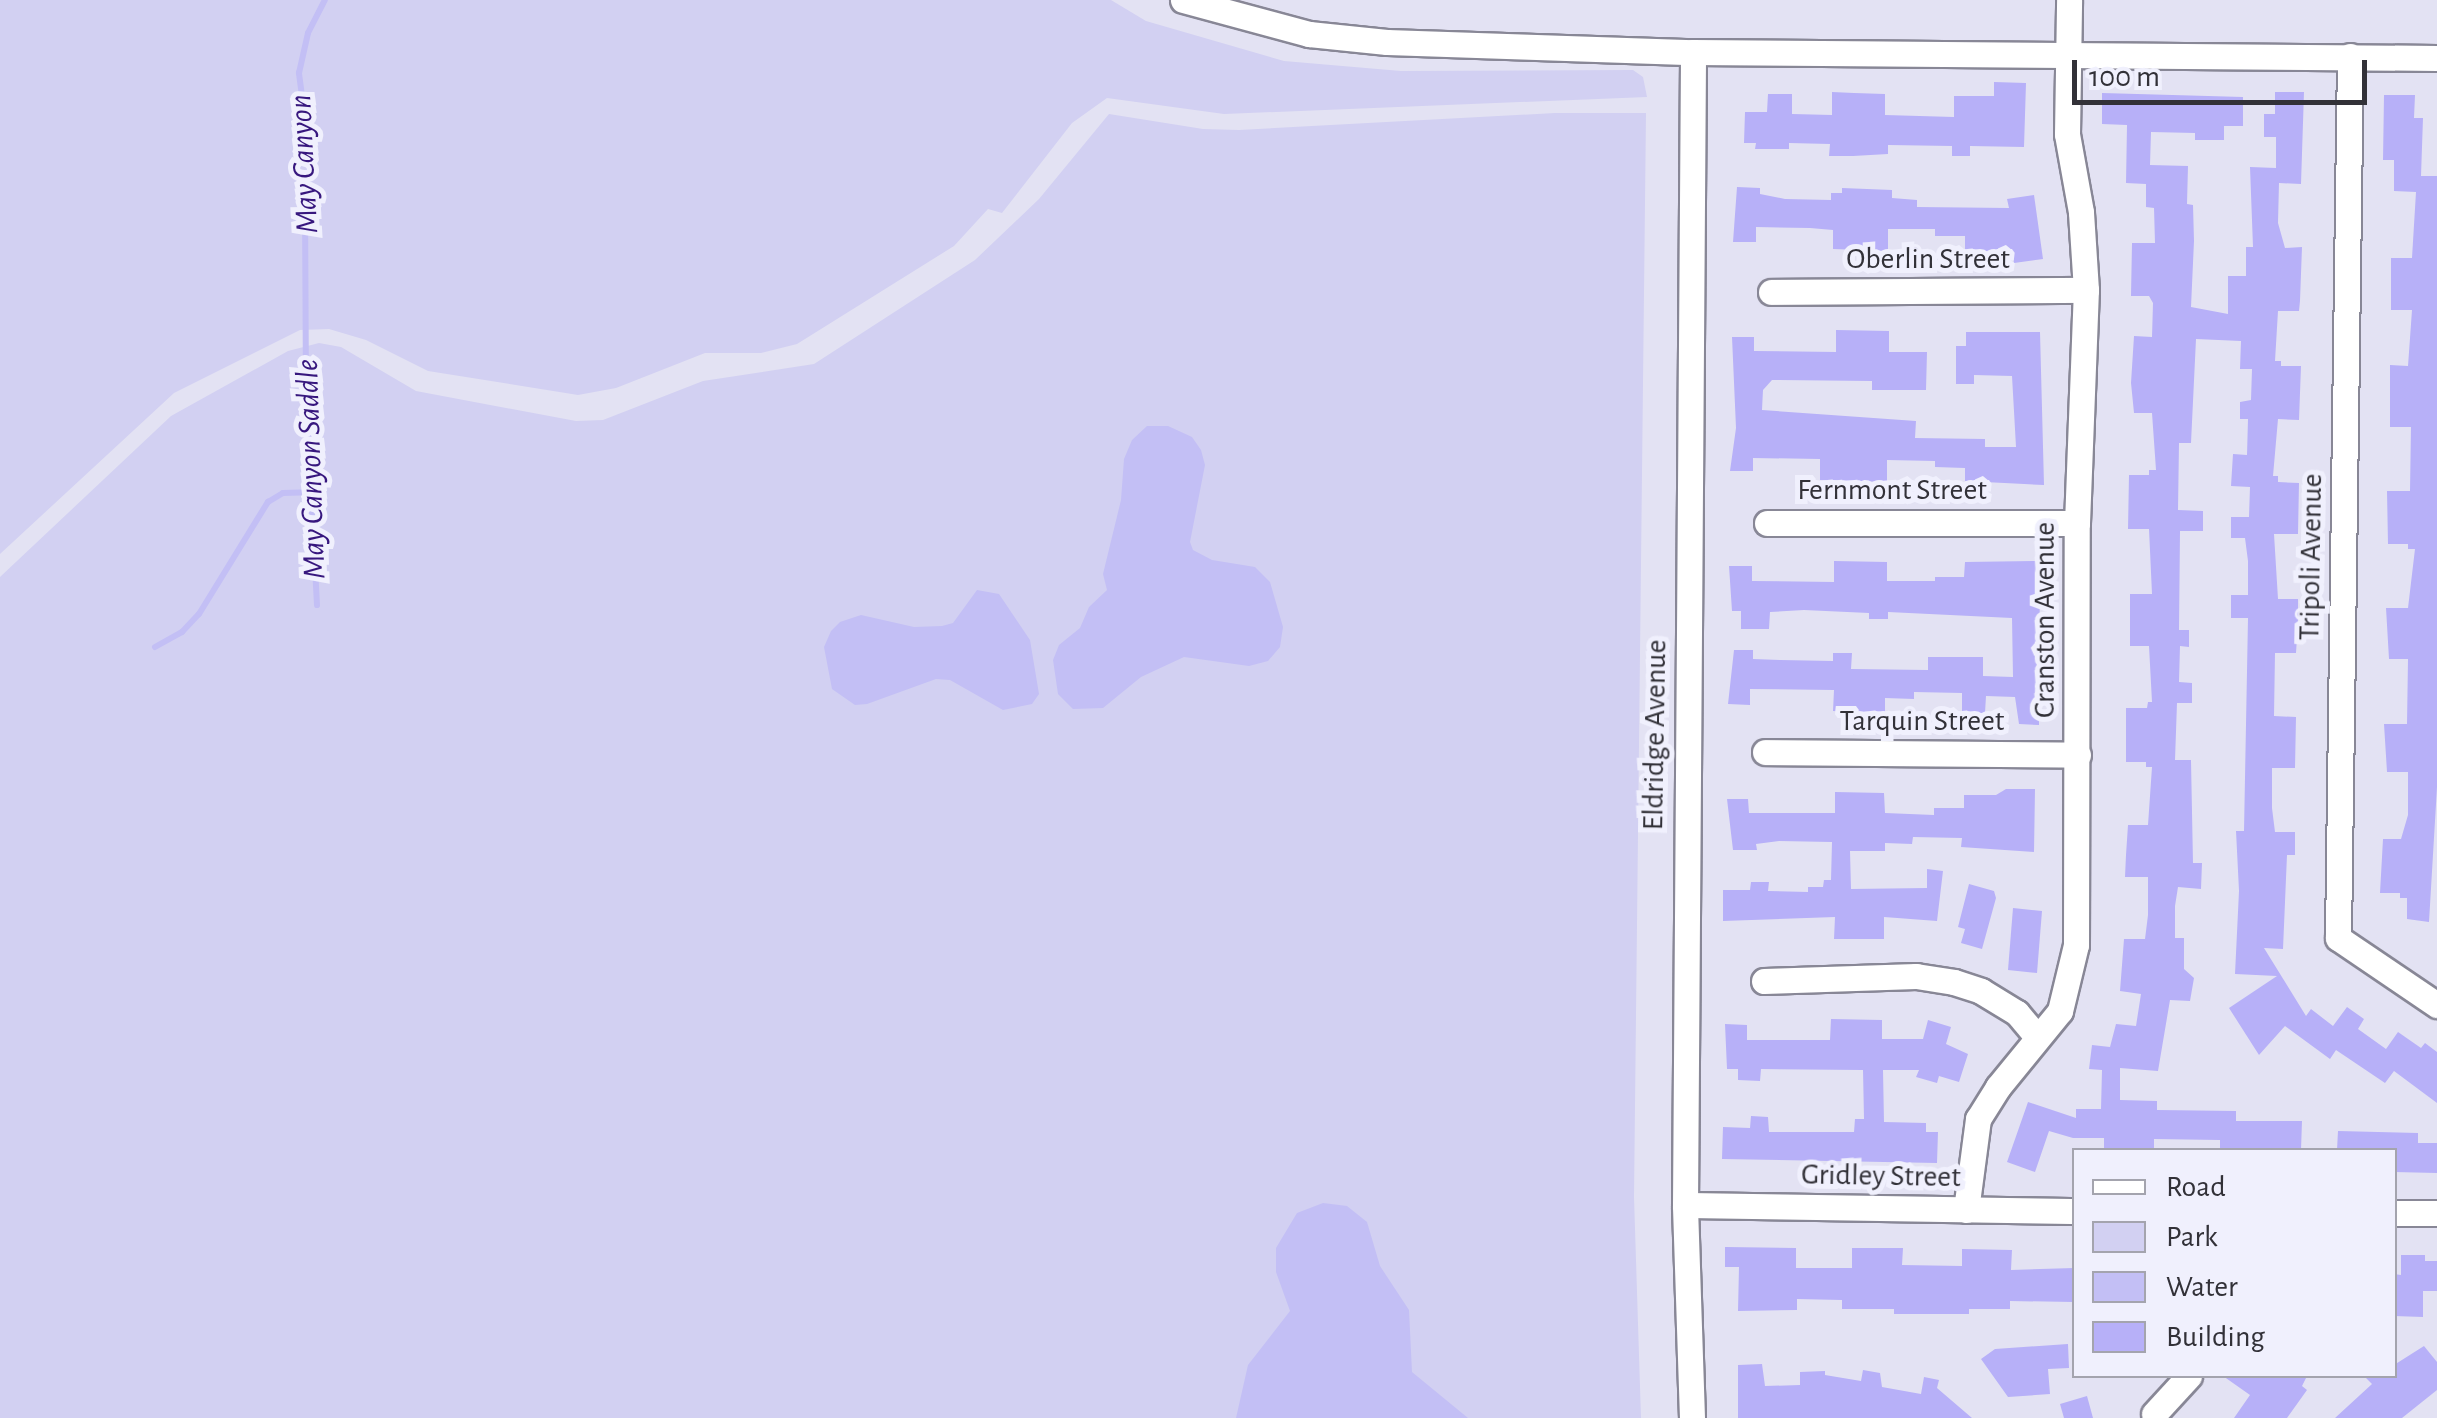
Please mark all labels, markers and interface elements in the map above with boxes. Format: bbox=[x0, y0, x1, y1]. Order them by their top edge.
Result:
scale bar bbox=[2077, 40, 2372, 102]
text: 100 m bbox=[2089, 62, 2160, 92]
water label: May Canyon bbox=[281, 93, 327, 235]
street label: Oberlin Street bbox=[1846, 241, 2010, 277]
water label: May Canyon Saddle bbox=[288, 358, 334, 580]
street label: Fernmont Street bbox=[1797, 472, 1987, 508]
street label: Tripoli Avenue bbox=[2292, 473, 2330, 641]
street label: Cranston Avenue bbox=[2027, 522, 2063, 718]
street label: Eldridge Avenue bbox=[1635, 639, 1675, 831]
street label: Tarquin Street bbox=[1840, 703, 2004, 739]
legend bbox=[2072, 1148, 2397, 1378]
street label: Gridley Street bbox=[1801, 1157, 1961, 1195]
text: Road bbox=[2166, 1172, 2226, 1202]
text: Park bbox=[2166, 1222, 2218, 1252]
text: Water bbox=[2166, 1272, 2238, 1302]
text: Building bbox=[2166, 1322, 2265, 1352]

